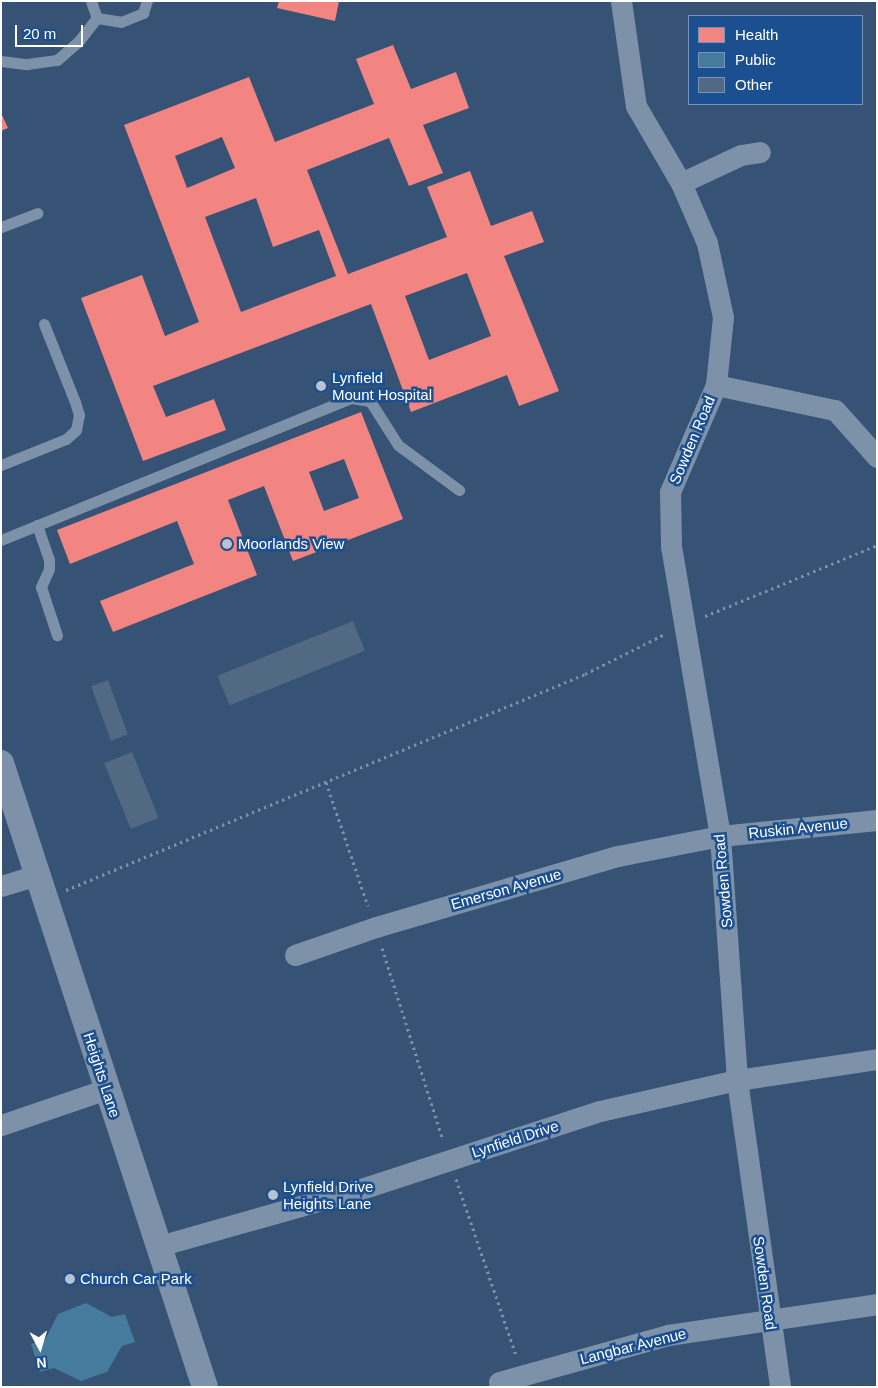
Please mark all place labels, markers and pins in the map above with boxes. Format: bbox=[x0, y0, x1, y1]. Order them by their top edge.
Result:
place label: Lynfield Mount Hospital bbox=[332, 368, 432, 403]
marker: Lynfield Mount Hospital bbox=[314, 379, 328, 393]
place label: Moorlands View bbox=[238, 535, 344, 553]
marker: Moorlands View bbox=[220, 537, 234, 551]
place label: Lynfield Drive Heights Lane bbox=[283, 1177, 373, 1212]
marker: Lynfield Drive Heights Lane bbox=[267, 1189, 279, 1201]
place label: Church Car Park bbox=[80, 1270, 192, 1288]
marker: Church Car Park bbox=[64, 1273, 76, 1285]

